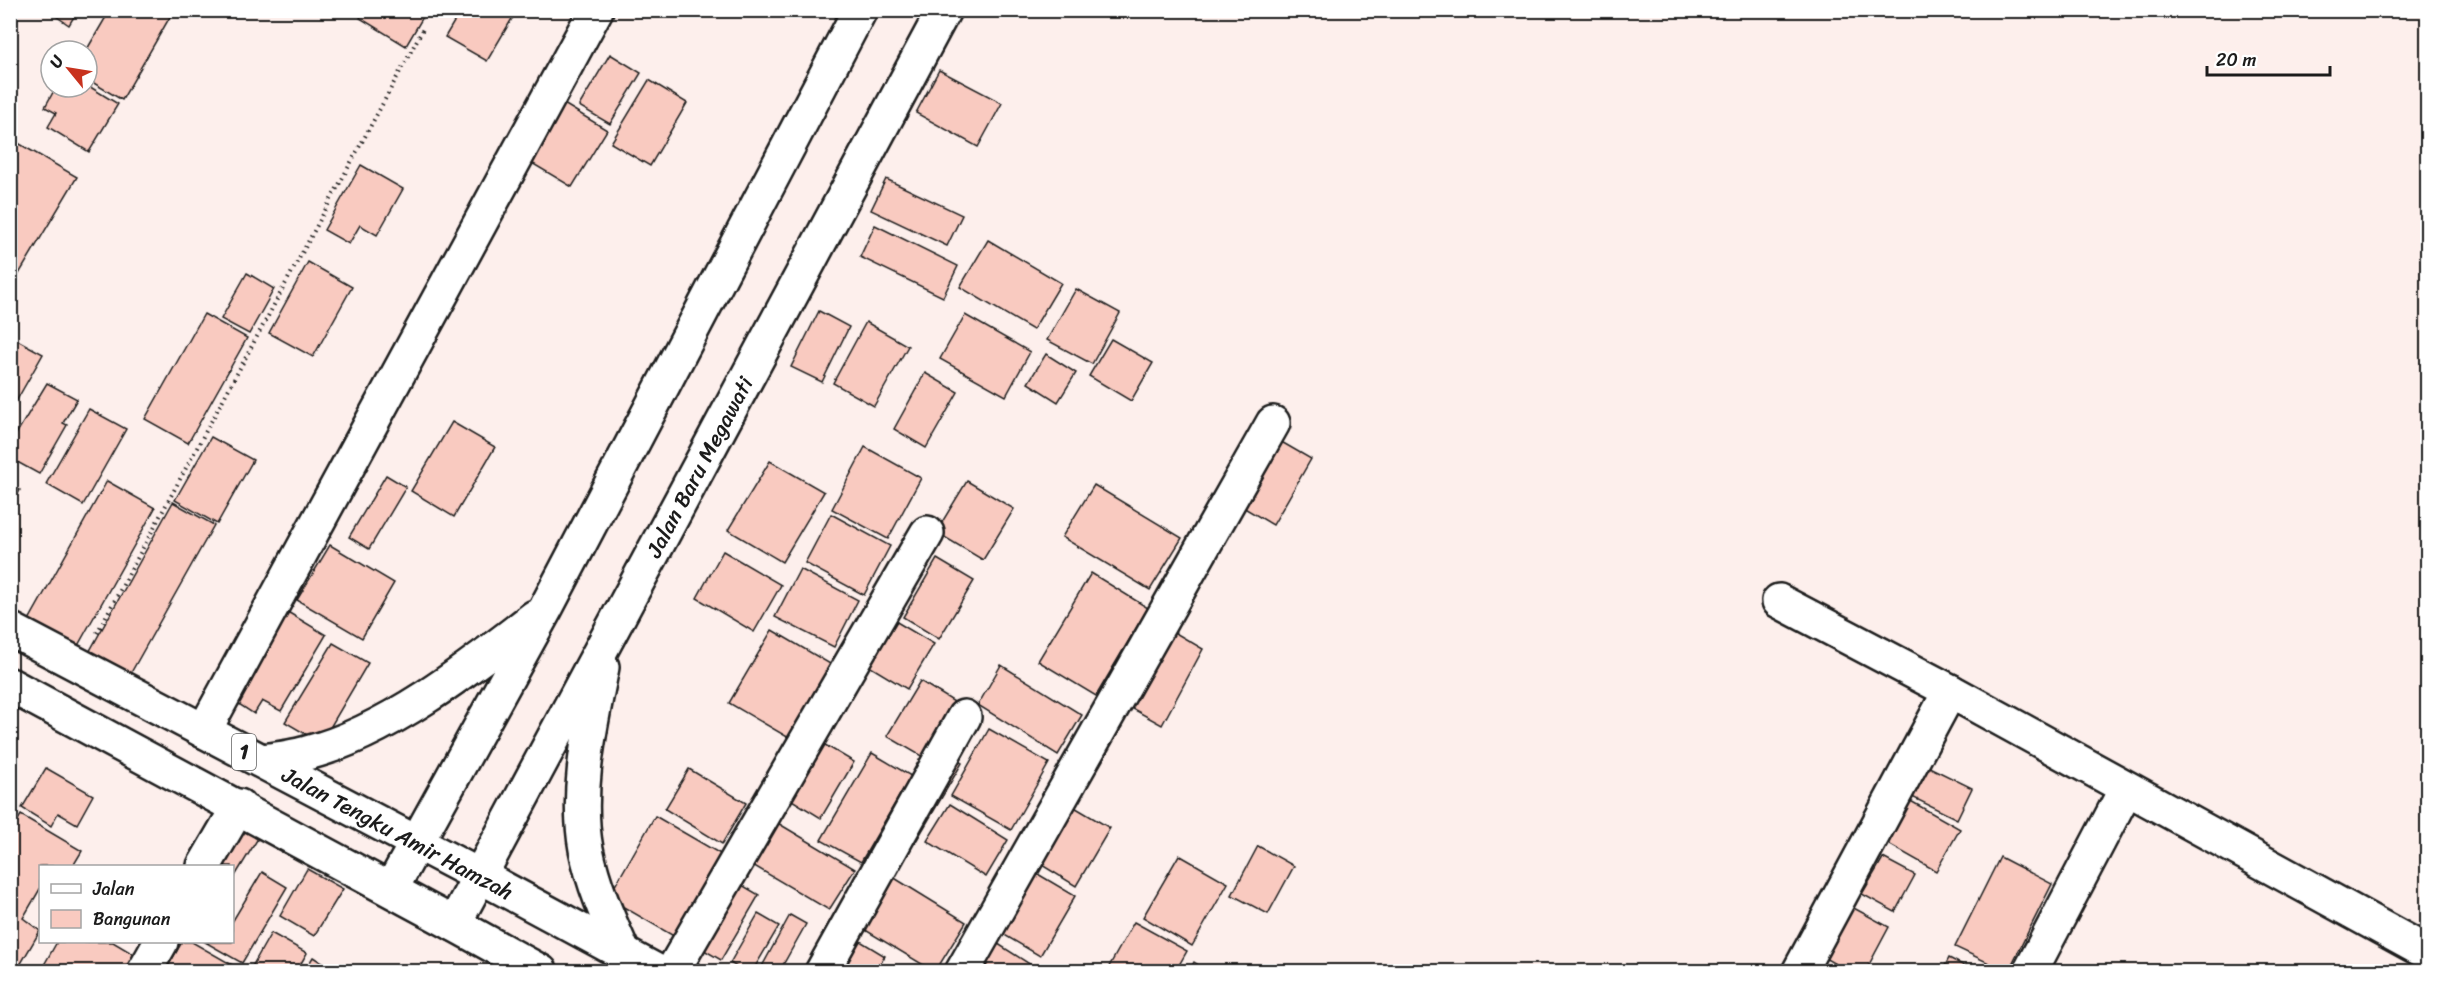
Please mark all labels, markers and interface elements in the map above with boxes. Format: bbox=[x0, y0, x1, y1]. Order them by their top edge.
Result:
north arrow bbox=[39, 39, 99, 99]
scale bar bbox=[2207, 39, 2330, 77]
text: 20 m bbox=[2216, 44, 2256, 76]
text: U bbox=[41, 49, 72, 74]
street label: Jalan Baru Megawati bbox=[635, 369, 765, 565]
road number: 1 bbox=[232, 734, 256, 770]
street label: Jalan Tengku Amir Hamzah bbox=[274, 755, 521, 911]
legend bbox=[39, 865, 234, 943]
text: Jalan bbox=[92, 873, 135, 905]
text: Bangunan bbox=[93, 903, 171, 935]

